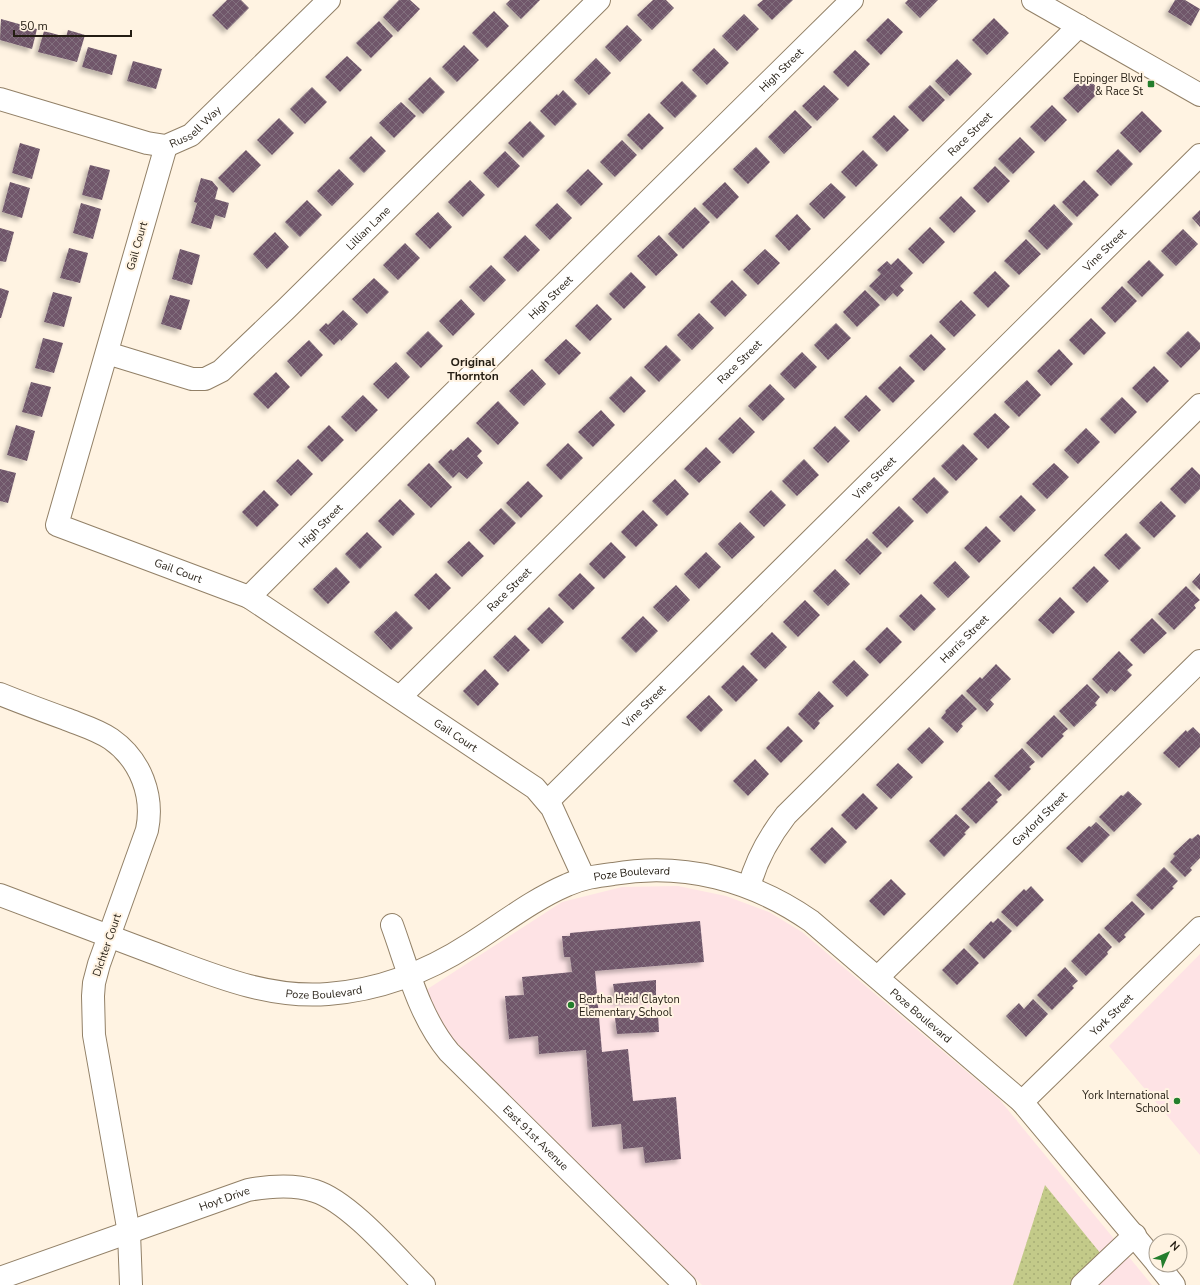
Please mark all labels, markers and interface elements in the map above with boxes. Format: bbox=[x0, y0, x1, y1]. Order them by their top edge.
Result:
scale bar bbox=[14, 12, 131, 38]
text: 50 m bbox=[20, 18, 48, 34]
street label: High Street bbox=[756, 45, 807, 95]
place label: Eppinger Blvd & Race St bbox=[1073, 71, 1143, 99]
marker: Eppinger Blvd & Race St bbox=[1146, 79, 1156, 89]
street label: Russell Way bbox=[167, 102, 224, 151]
street label: Race Street bbox=[944, 109, 995, 159]
street label: Lillian Lane bbox=[343, 203, 394, 253]
street label: Gail Court bbox=[123, 220, 151, 272]
street label: Vine Street bbox=[1079, 225, 1129, 275]
street label: High Street bbox=[525, 272, 576, 323]
street label: Race Street bbox=[714, 336, 765, 387]
district label: Original Thornton bbox=[447, 354, 499, 384]
street label: Vine Street bbox=[848, 453, 899, 503]
street label: High Street bbox=[295, 500, 346, 551]
street label: Gail Court bbox=[152, 555, 205, 586]
street label: Race Street bbox=[483, 564, 534, 615]
street label: Harris Street bbox=[936, 611, 992, 666]
street label: Vine Street bbox=[618, 681, 669, 731]
street label: Gail Court bbox=[431, 715, 481, 755]
street label: Gaylord Street bbox=[1008, 788, 1070, 849]
street label: Poze Boulevard bbox=[592, 863, 670, 884]
street label: Dichter Court bbox=[89, 911, 125, 979]
street label: Poze Boulevard bbox=[285, 982, 364, 1002]
street label: Poze Boulevard bbox=[887, 985, 955, 1046]
street label: York Street bbox=[1086, 990, 1136, 1040]
place label: Bertha Heid Clayton Elementary School bbox=[579, 992, 680, 1020]
marker: Bertha Heid Clayton Elementary School bbox=[566, 1000, 576, 1010]
place label: York International School bbox=[1081, 1088, 1170, 1116]
marker: York International School bbox=[1172, 1096, 1182, 1106]
street label: East 91st Avenue bbox=[500, 1102, 572, 1174]
street label: Hoyt Drive bbox=[197, 1182, 252, 1214]
north arrow bbox=[1148, 1233, 1188, 1273]
text: N bbox=[1167, 1238, 1183, 1254]

